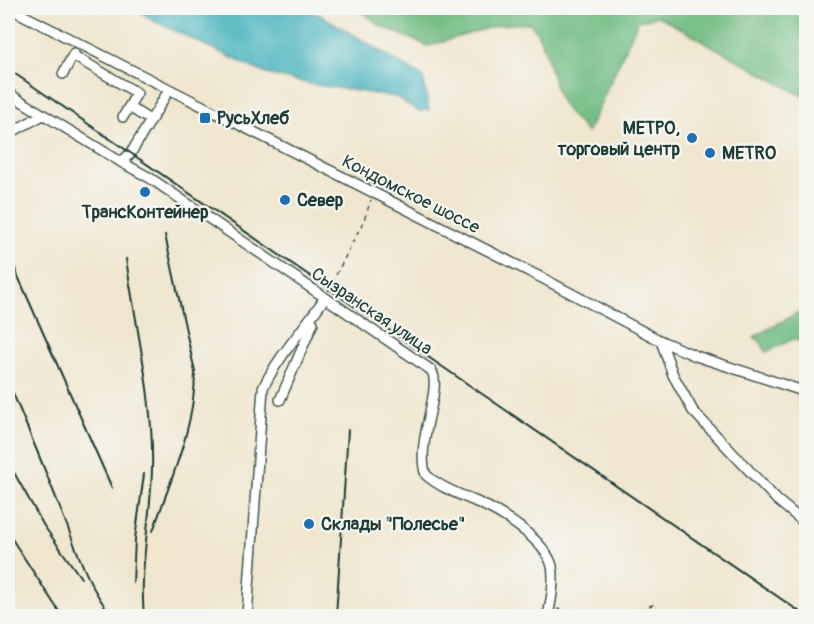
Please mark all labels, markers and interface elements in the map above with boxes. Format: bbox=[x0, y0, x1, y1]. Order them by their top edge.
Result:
place label: РусьХлеб bbox=[217, 107, 290, 130]
marker: РусьХлеб bbox=[198, 111, 212, 125]
place label: МЕТРО, торговый центр bbox=[557, 117, 680, 161]
marker: МЕТРО, торговый центр bbox=[685, 131, 699, 145]
place label: METRO bbox=[722, 142, 777, 165]
marker: METRO bbox=[703, 146, 717, 160]
street label: Кондомское шоссе bbox=[338, 150, 484, 239]
marker: ТрансКонтейнер bbox=[138, 185, 152, 199]
place label: Север bbox=[297, 189, 344, 212]
marker: Север bbox=[278, 193, 292, 207]
place label: ТрансКонтейнер bbox=[81, 201, 209, 224]
street label: Сызранская улица bbox=[307, 262, 437, 360]
place label: Склады "Полесье" bbox=[321, 513, 465, 536]
marker: Склады "Полесье" bbox=[302, 517, 316, 531]

